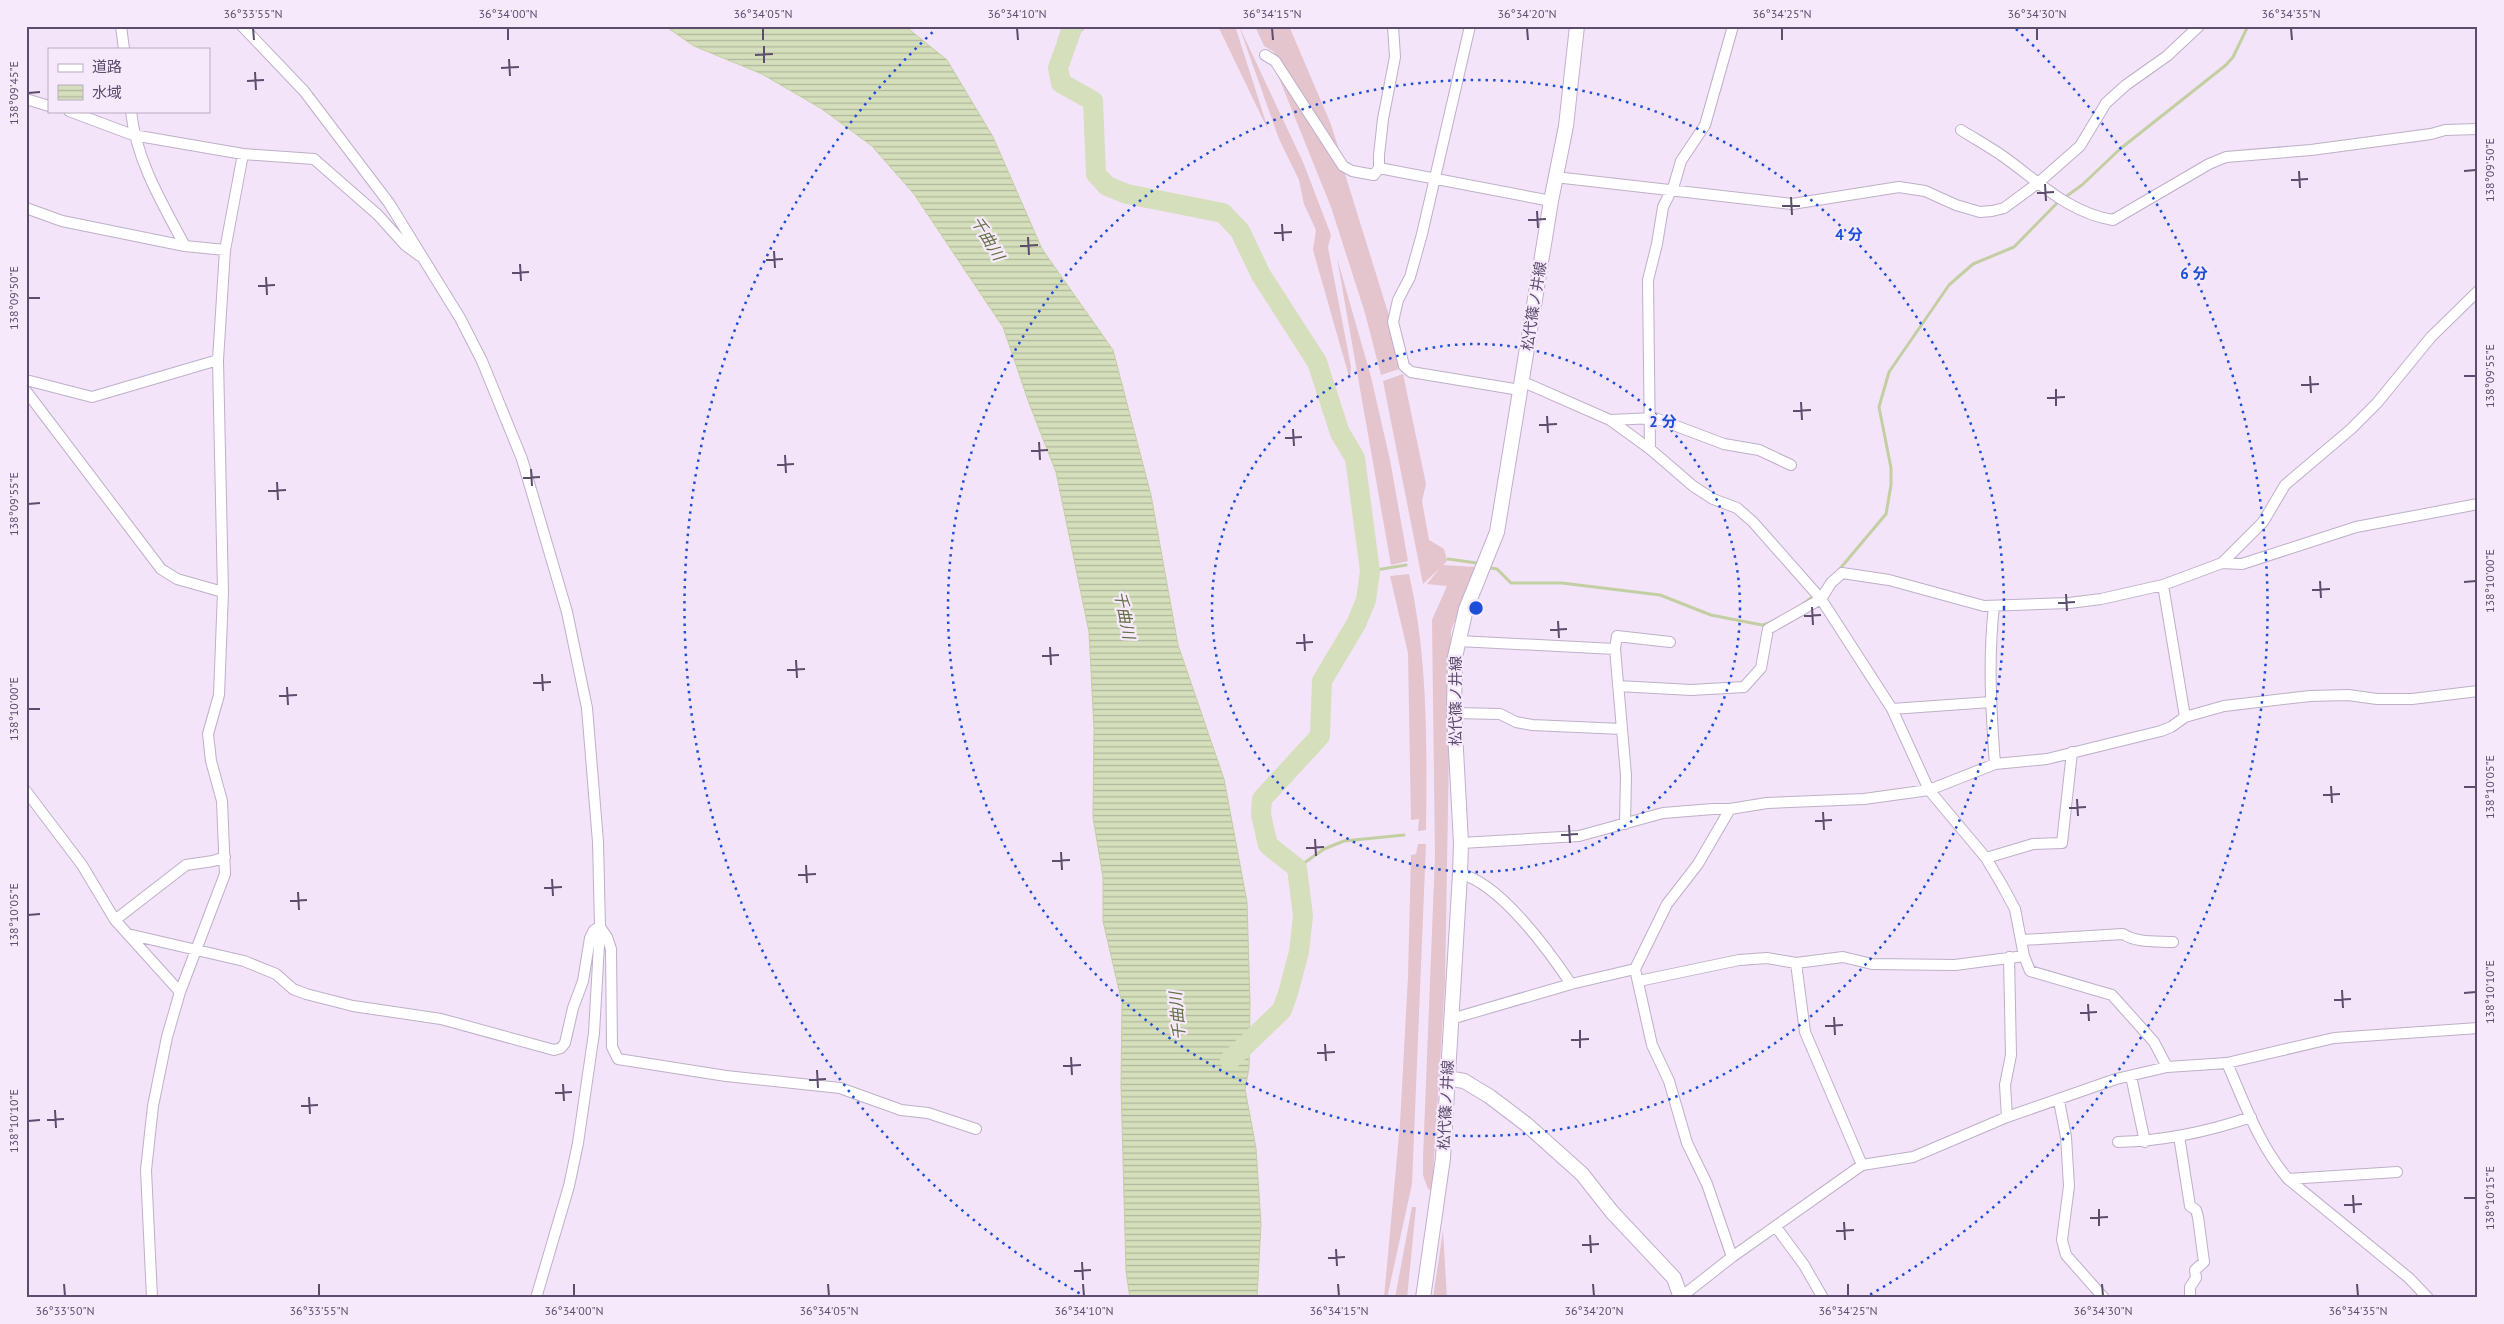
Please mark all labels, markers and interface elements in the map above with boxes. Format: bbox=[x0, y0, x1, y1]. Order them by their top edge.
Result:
text: 36°33'55"N bbox=[223, 6, 283, 21]
text: 36°34'00"N bbox=[478, 6, 538, 21]
text: 36°34'05"N bbox=[733, 6, 793, 21]
text: 36°34'10"N bbox=[987, 6, 1047, 21]
text: 36°34'15"N bbox=[1242, 6, 1302, 21]
text: 36°34'20"N bbox=[1497, 6, 1557, 21]
text: 36°34'25"N bbox=[1752, 6, 1812, 21]
text: 36°34'30"N bbox=[2007, 6, 2067, 21]
text: 36°34'35"N bbox=[2261, 6, 2321, 21]
legend bbox=[48, 48, 210, 112]
text: 道路 bbox=[92, 57, 122, 76]
text: 138°09'45"E bbox=[6, 61, 21, 125]
text: 水域 bbox=[92, 83, 122, 102]
text: 138°09'50"E bbox=[2482, 138, 2497, 202]
water label: 千曲川 bbox=[967, 212, 1010, 265]
text: 4 分 bbox=[1835, 225, 1863, 244]
street label: 松代篠ノ井線 bbox=[1517, 260, 1550, 352]
text: 6 分 bbox=[2180, 264, 2208, 283]
text: 138°09'50"E bbox=[6, 266, 21, 330]
text: 138°09'55"E bbox=[2482, 344, 2497, 408]
text: 2 分 bbox=[1649, 412, 1677, 431]
text: 138°09'55"E bbox=[6, 472, 21, 536]
text: 138°10'00"E bbox=[2482, 549, 2497, 613]
water label: 千曲川 bbox=[1111, 590, 1140, 642]
centre of rings bbox=[1467, 599, 1485, 617]
street label: 松代篠ノ井線 bbox=[1446, 656, 1465, 746]
text: 138°10'00"E bbox=[6, 677, 21, 741]
text: 138°10'05"E bbox=[2482, 755, 2497, 819]
text: 138°10'05"E bbox=[6, 883, 21, 947]
text: 138°10'10"E bbox=[2482, 960, 2497, 1024]
water label: 千曲川 bbox=[1165, 989, 1189, 1041]
street label: 松代篠ノ井線 bbox=[1434, 1060, 1457, 1150]
text: 138°10'10"E bbox=[6, 1089, 21, 1153]
text: 138°10'15"E bbox=[2482, 1166, 2497, 1230]
text: 36°33'50"N bbox=[35, 1303, 95, 1318]
text: 36°33'55"N bbox=[289, 1303, 349, 1318]
text: 36°34'00"N bbox=[544, 1303, 604, 1318]
text: 36°34'05"N bbox=[799, 1303, 859, 1318]
text: 36°34'10"N bbox=[1054, 1303, 1114, 1318]
text: 36°34'15"N bbox=[1309, 1303, 1369, 1318]
text: 36°34'20"N bbox=[1564, 1303, 1624, 1318]
text: 36°34'25"N bbox=[1818, 1303, 1878, 1318]
text: 36°34'30"N bbox=[2073, 1303, 2133, 1318]
text: 36°34'35"N bbox=[2328, 1303, 2388, 1318]

